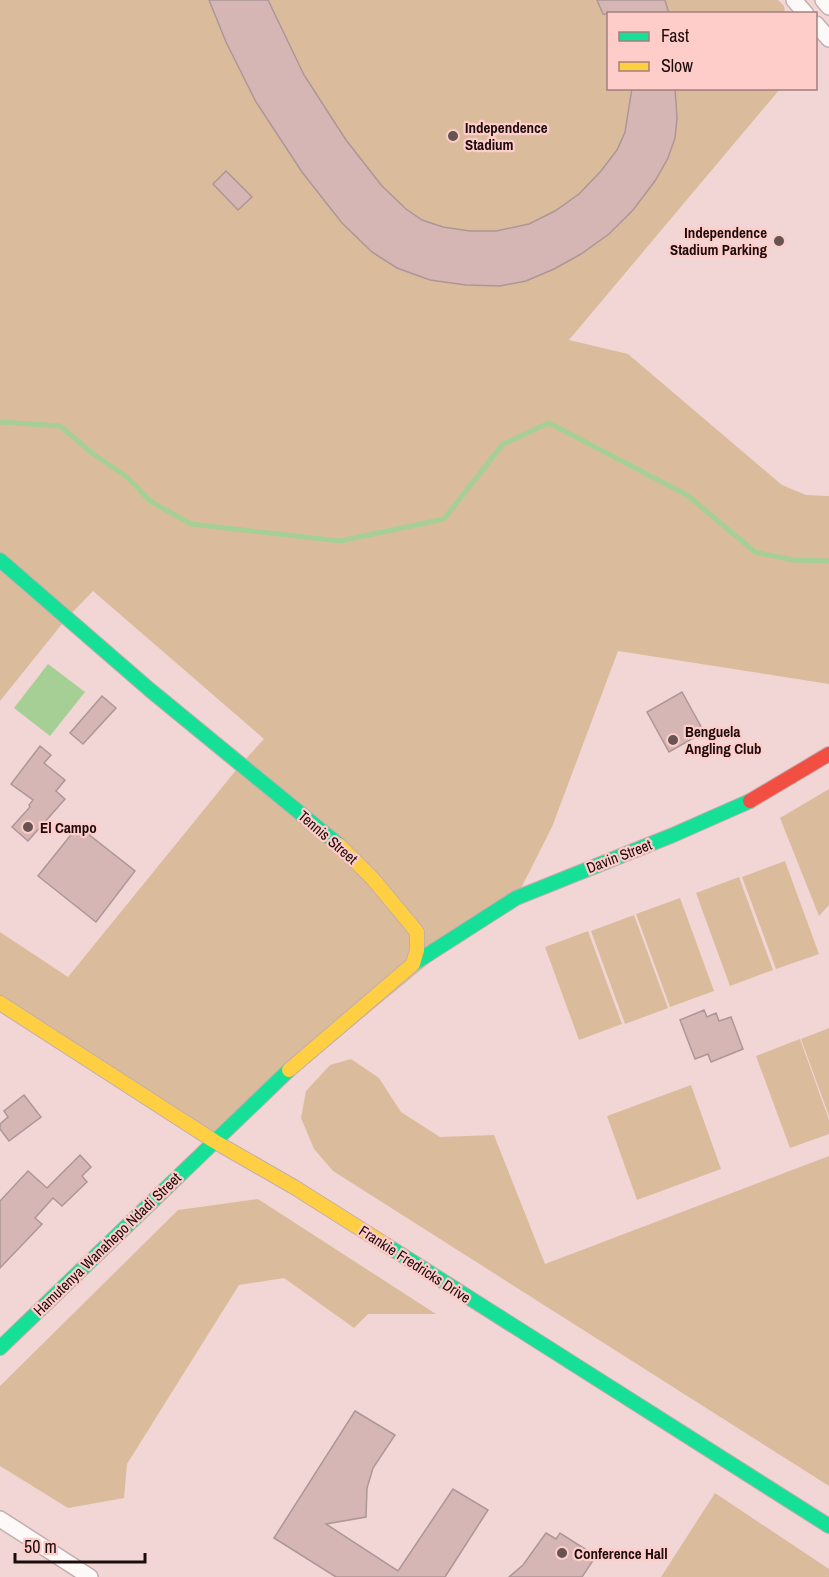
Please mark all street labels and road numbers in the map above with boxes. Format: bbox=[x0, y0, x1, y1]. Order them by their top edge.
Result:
street label: Tennis Street bbox=[294, 805, 363, 869]
street label: Davin Street bbox=[583, 834, 655, 878]
street label: Hamutenya Wanahepo Ndadi Street bbox=[29, 1167, 186, 1320]
street label: Frankie Fredricks Drive bbox=[355, 1220, 475, 1308]

